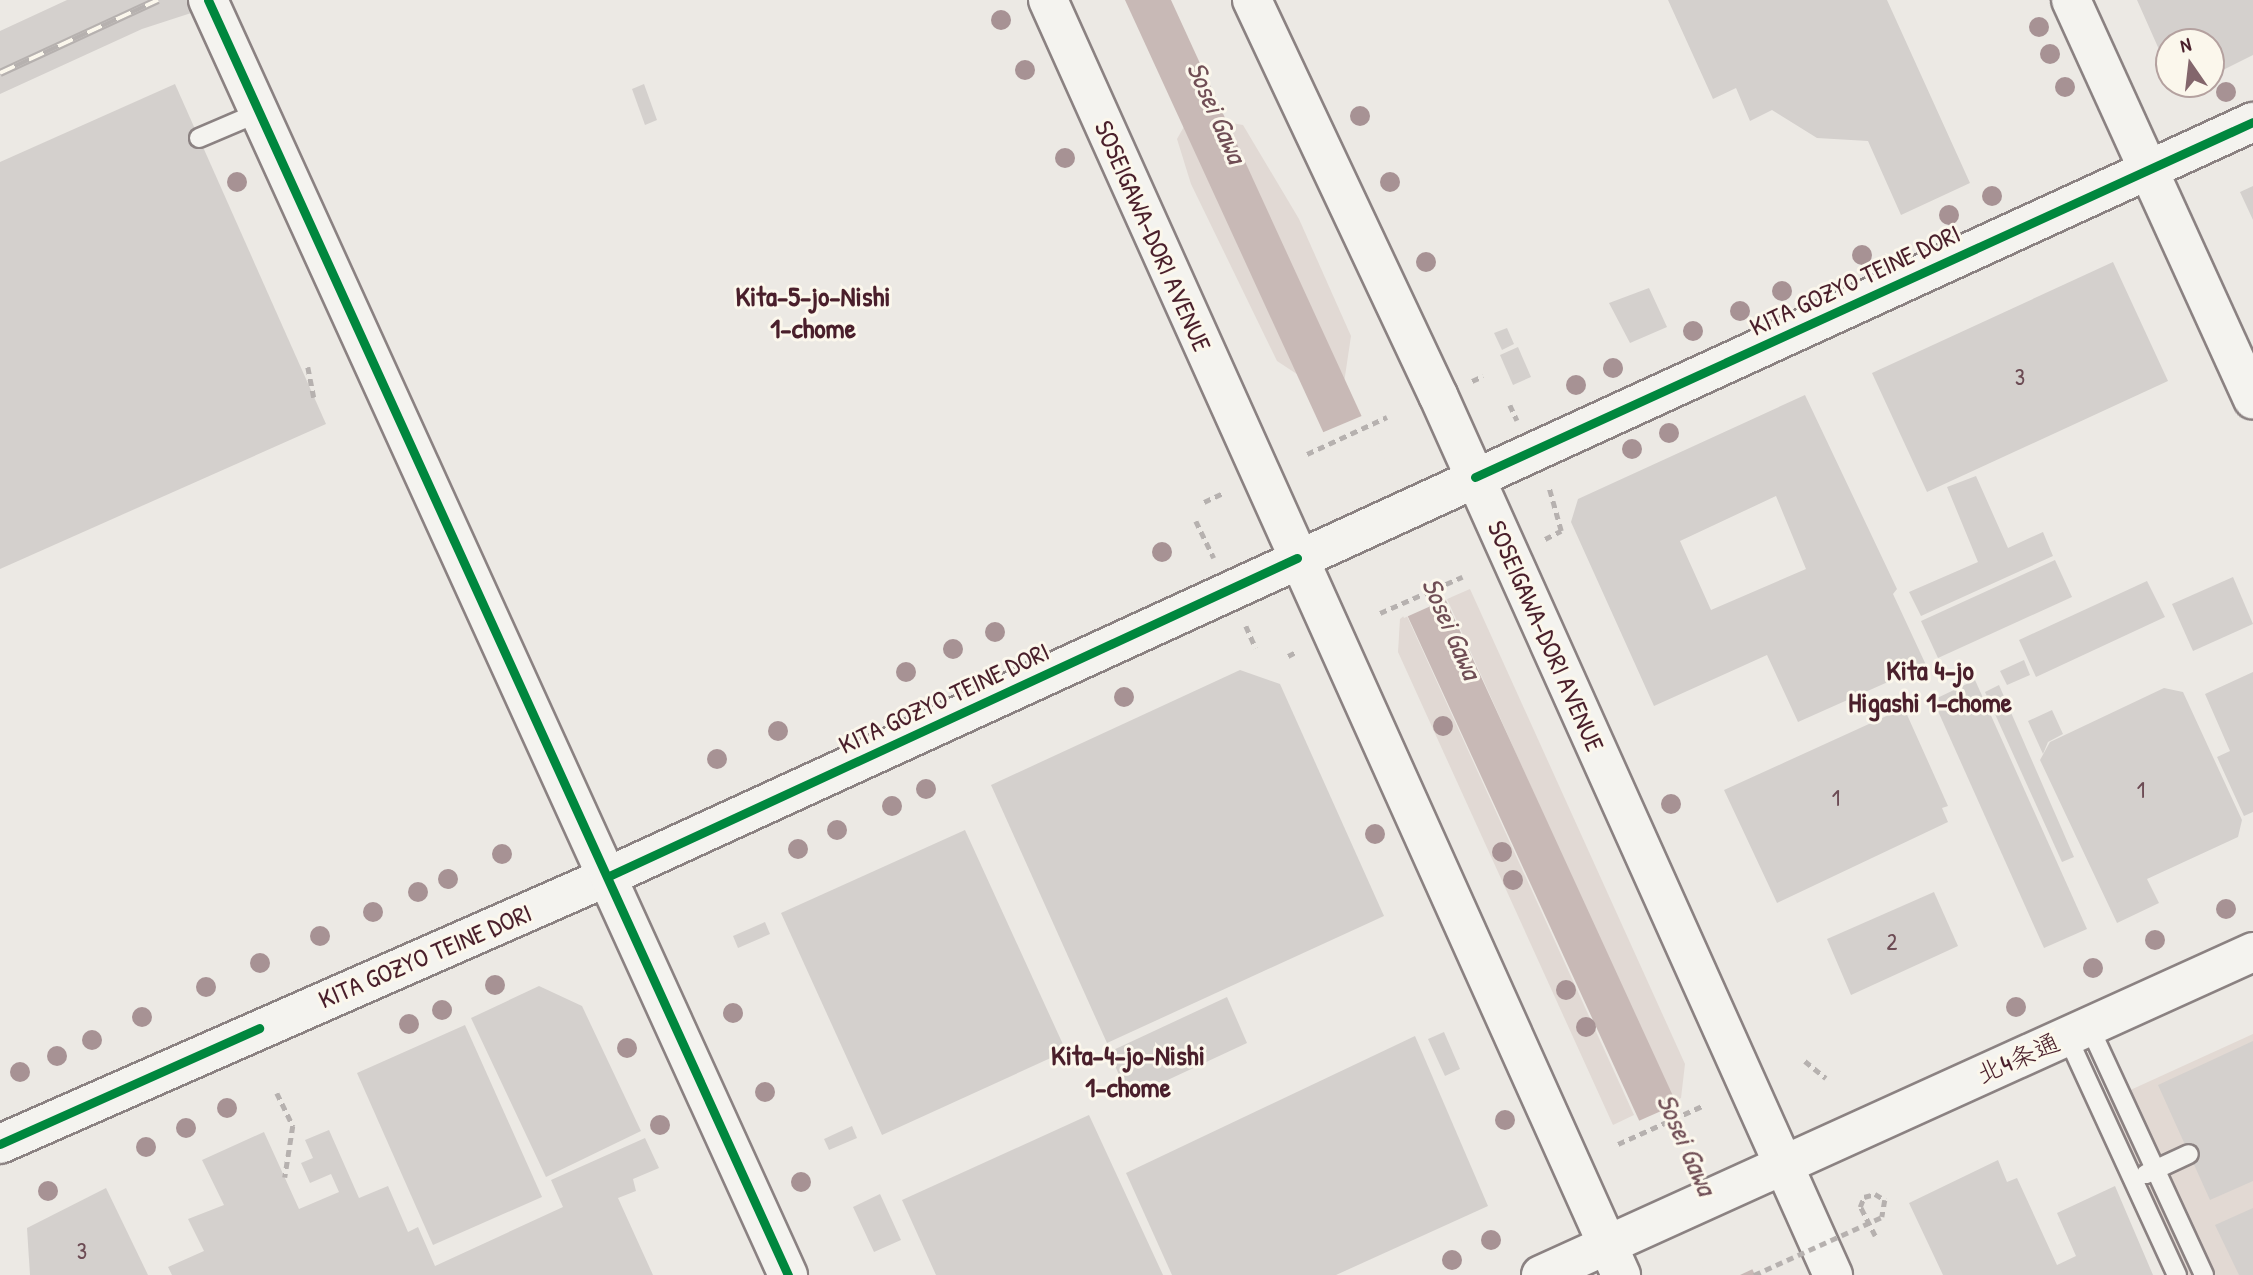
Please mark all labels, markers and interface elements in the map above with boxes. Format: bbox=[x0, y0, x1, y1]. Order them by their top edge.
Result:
north arrow bbox=[2155, 28, 2225, 98]
text: N bbox=[2177, 31, 2193, 58]
water label: Sosei Gawa bbox=[1180, 56, 1254, 168]
street label: SOSEIGAWA-DORI AVENUE bbox=[1088, 116, 1218, 356]
street label: KITA GOZYO TEINE DORI bbox=[1745, 218, 1965, 342]
district label: Kita-5-jo-Nishi 1-chome bbox=[735, 279, 891, 345]
house number: 3 bbox=[2015, 363, 2025, 391]
street label: SOSEIGAWA-DORI AVENUE bbox=[1481, 516, 1611, 756]
water label: Sosei Gawa bbox=[1415, 572, 1489, 684]
street label: KITA GOZYO TEINE DORI bbox=[834, 636, 1054, 760]
district label: Kita 4-jo Higashi 1-chome bbox=[1848, 653, 2012, 719]
house number: 1 bbox=[2137, 776, 2145, 804]
house number: 1 bbox=[1832, 784, 1840, 812]
street label: KITA GOZYO TEINE DORI bbox=[314, 897, 536, 1015]
house number: 2 bbox=[1887, 928, 1897, 956]
street label: 北4条通 bbox=[1972, 1026, 2064, 1090]
district label: Kita-4-jo-Nishi 1-chome bbox=[1051, 1038, 1205, 1104]
water label: Sosei Gawa bbox=[1650, 1088, 1724, 1200]
house number: 3 bbox=[77, 1237, 87, 1265]

